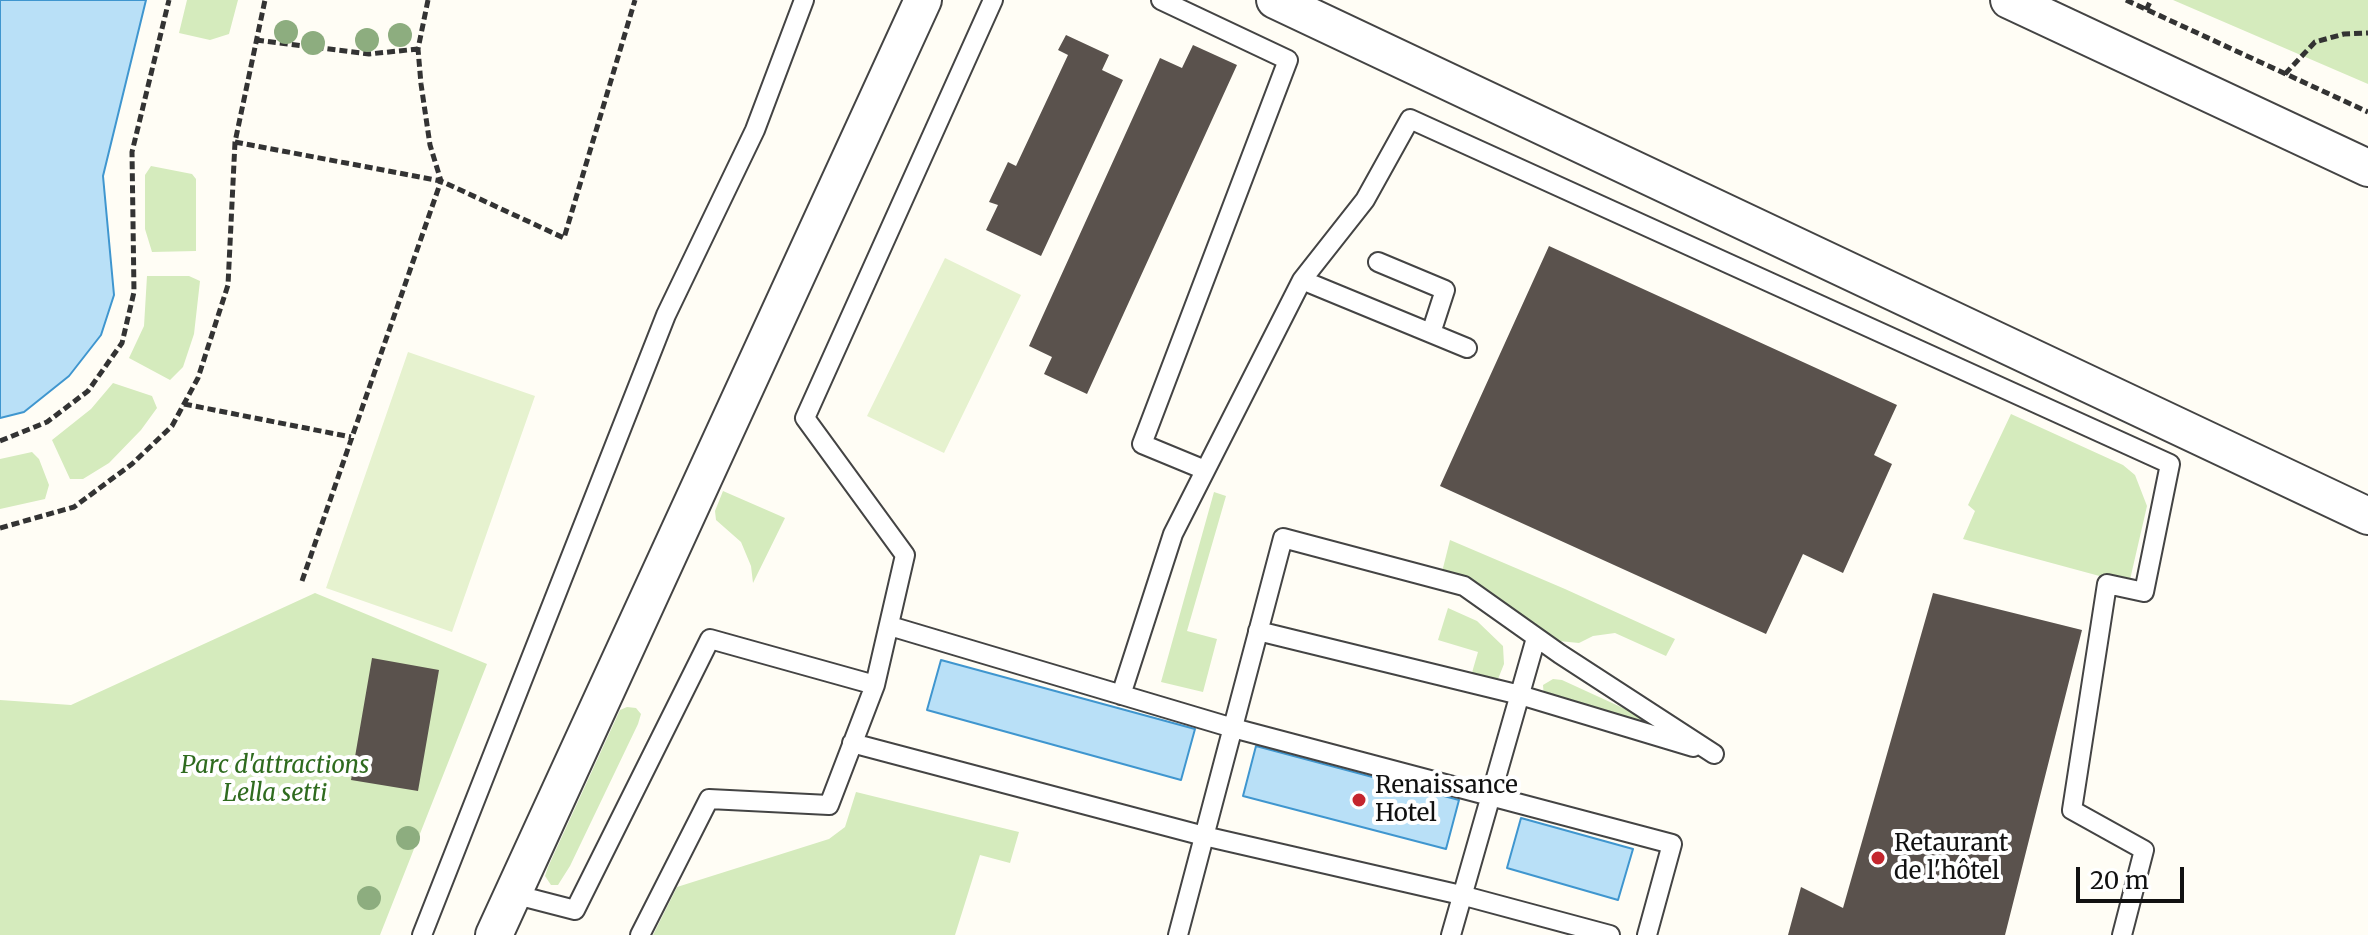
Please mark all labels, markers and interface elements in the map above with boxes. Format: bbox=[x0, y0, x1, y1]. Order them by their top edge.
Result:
park label: Parc d'attractions Lella setti bbox=[181, 752, 369, 808]
place label: Renaissance Hotel bbox=[1375, 772, 1518, 828]
marker: Renaissance Hotel bbox=[1350, 791, 1368, 809]
place label: Retaurant de l'hôtel bbox=[1894, 830, 2008, 886]
marker: Retaurant de l'hôtel bbox=[1869, 849, 1887, 867]
scale bar bbox=[2080, 851, 2188, 901]
text: 20 m bbox=[2090, 865, 2149, 896]

